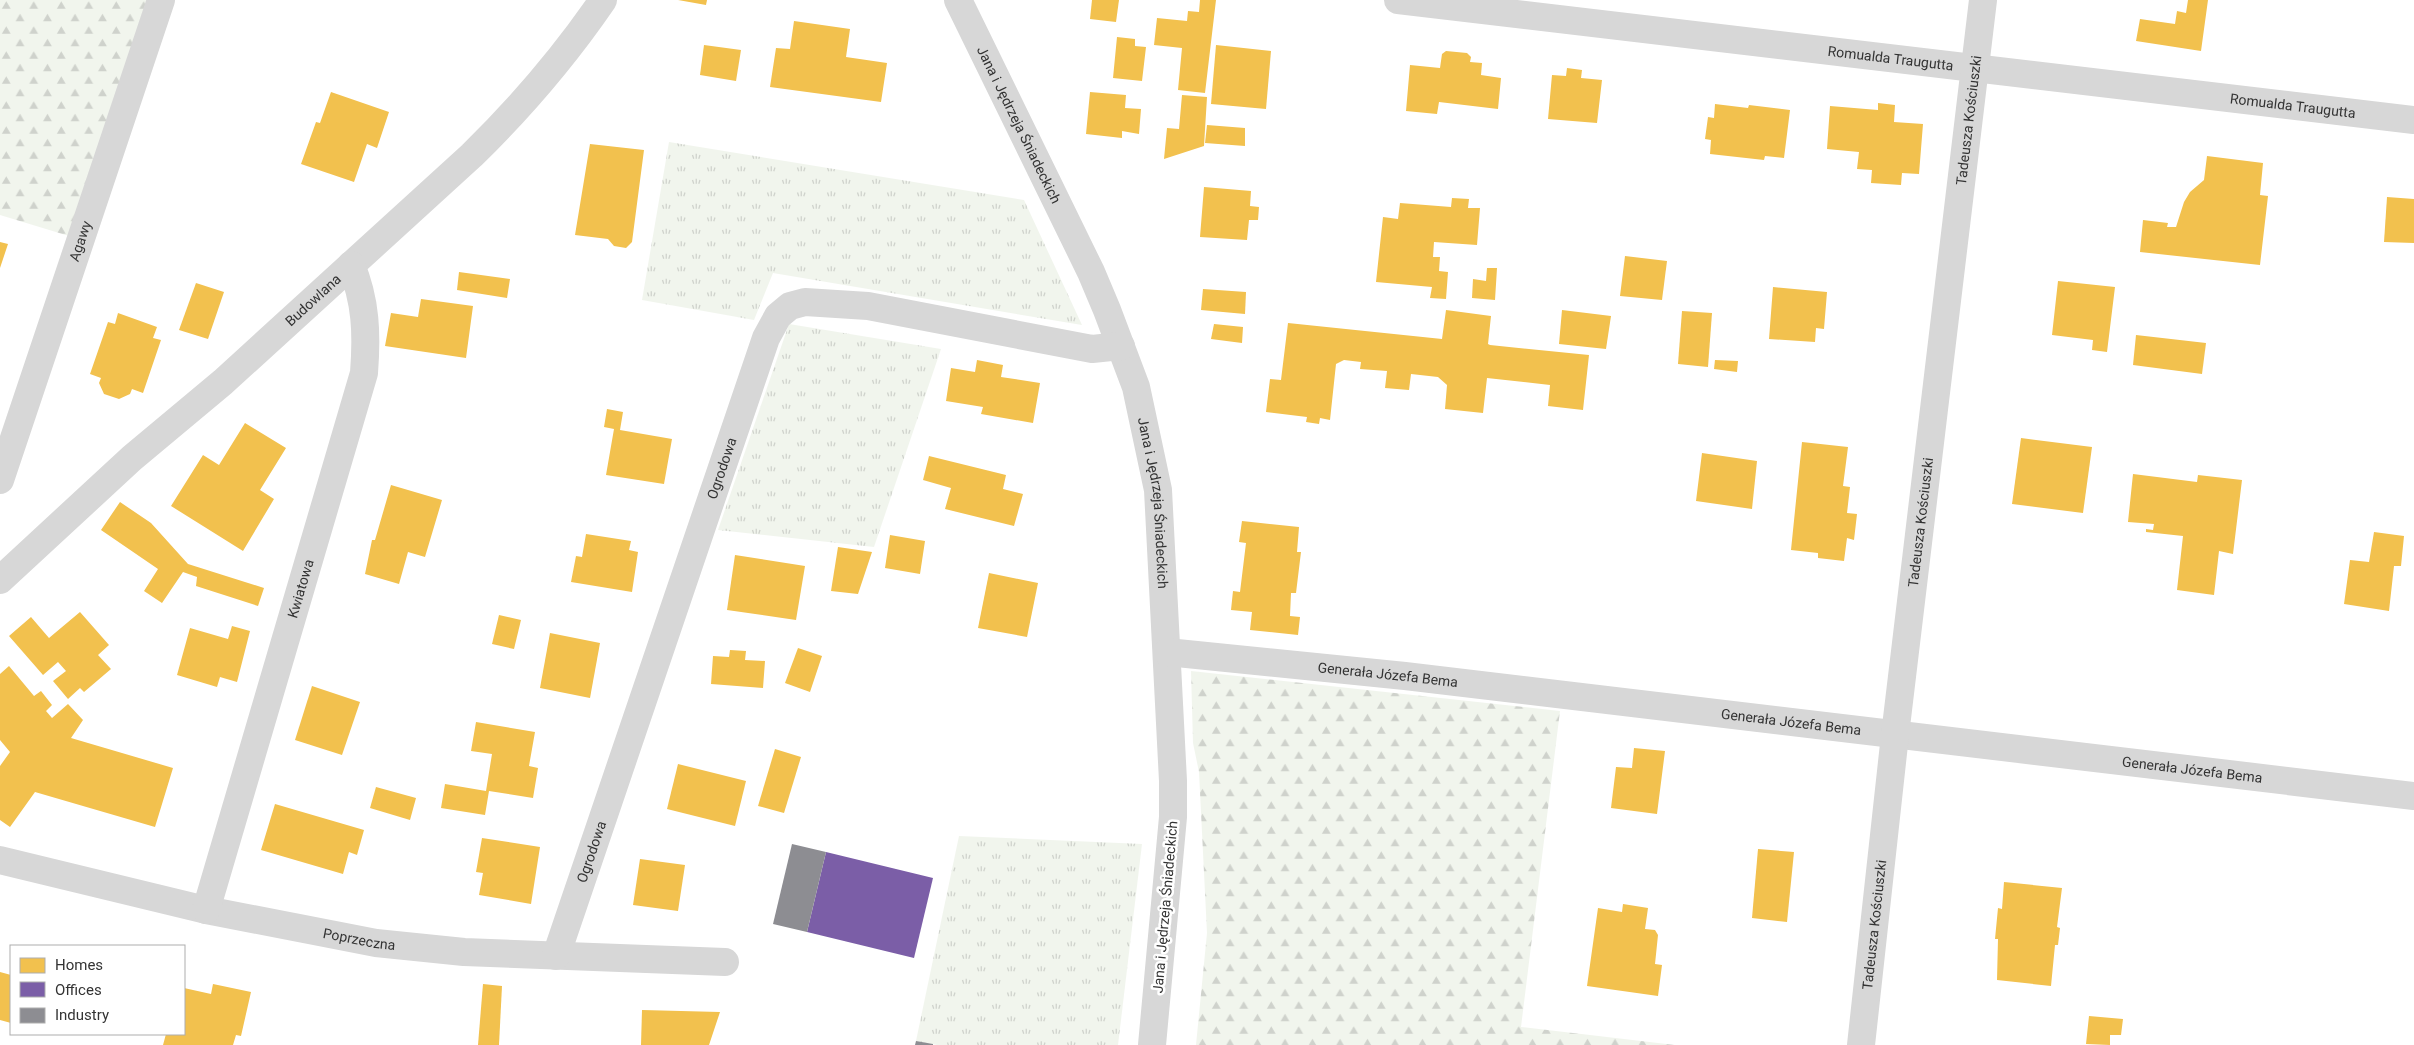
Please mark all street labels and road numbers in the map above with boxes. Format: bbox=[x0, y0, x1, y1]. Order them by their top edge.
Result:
street label: Romualda Traugutta bbox=[1827, 43, 1954, 74]
street label: Jana i Jędrzeja Śniadeckich bbox=[974, 44, 1064, 206]
street label: Tadeusza Kościuszki bbox=[1953, 54, 1984, 186]
street label: Romualda Traugutta bbox=[2229, 90, 2357, 121]
street label: Agawy bbox=[66, 218, 94, 263]
street label: Budowlana bbox=[282, 271, 344, 329]
street label: Jana i Jędrzeja Śniadeckich bbox=[1135, 416, 1171, 589]
street label: Ogrodowa bbox=[704, 435, 740, 501]
street label: Tadeusza Kościuszki bbox=[1905, 457, 1936, 588]
street label: Kwiatowa bbox=[284, 557, 317, 620]
street label: Generała Józefa Bema bbox=[1317, 659, 1459, 690]
street label: Generała Józefa Bema bbox=[1720, 706, 1862, 738]
street label: Generała Józefa Bema bbox=[2121, 753, 2263, 786]
street label: Ogrodowa bbox=[573, 819, 609, 885]
street label: Jana i Jędrzeja Śniadeckich bbox=[1149, 820, 1180, 994]
street label: Tadeusza Kościuszki bbox=[1859, 859, 1889, 990]
street label: Poprzeczna bbox=[322, 925, 396, 953]

